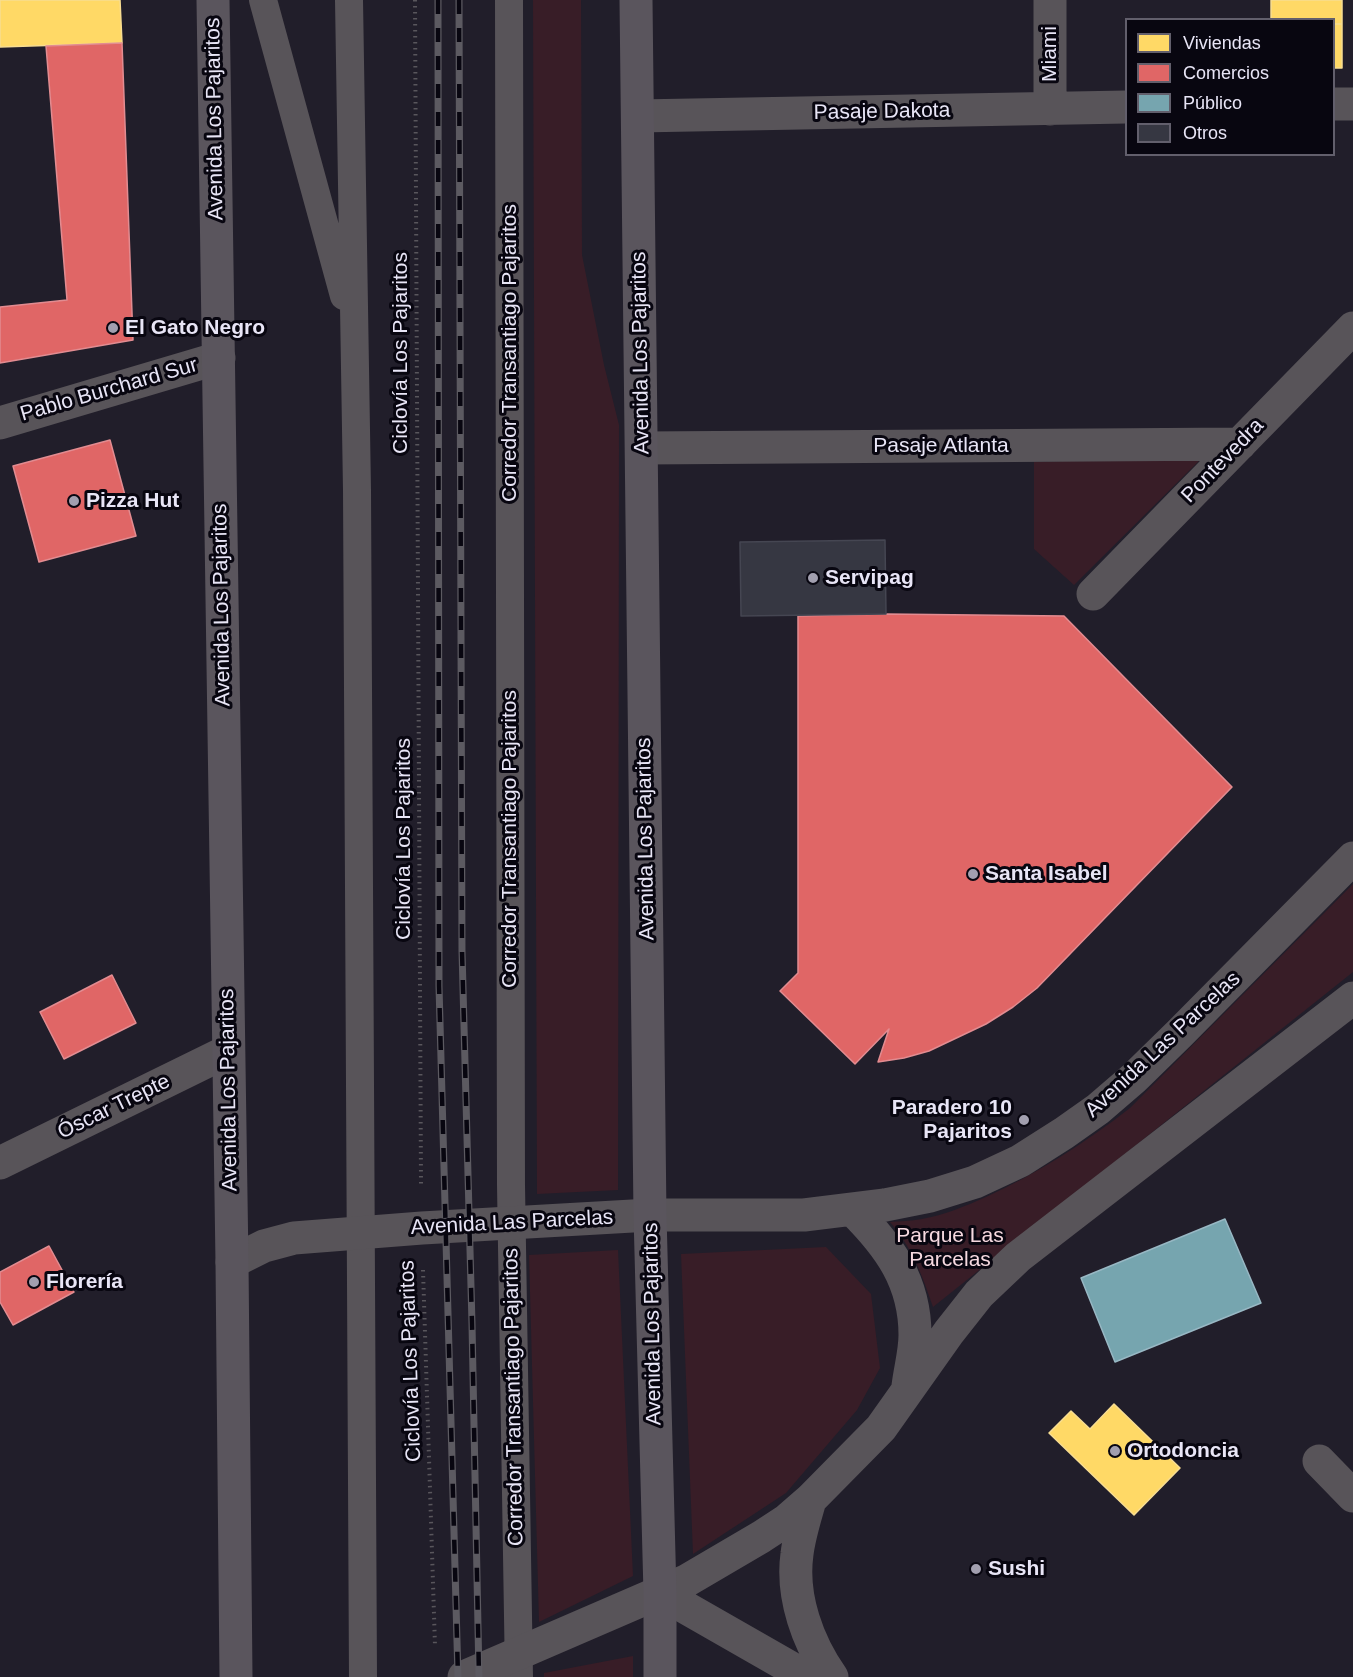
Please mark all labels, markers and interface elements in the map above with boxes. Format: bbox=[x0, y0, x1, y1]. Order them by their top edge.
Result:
street label: Avenida Los Pajaritos bbox=[201, 17, 229, 221]
legend bbox=[1125, 18, 1335, 156]
street label: Miami bbox=[1037, 26, 1063, 82]
text: Viviendas bbox=[1183, 33, 1261, 53]
text: Comercios bbox=[1183, 63, 1269, 83]
text: Público bbox=[1183, 93, 1242, 113]
street label: Pasaje Dakota bbox=[813, 98, 951, 126]
text: Otros bbox=[1183, 123, 1227, 143]
street label: Corredor Transantiago Pajaritos bbox=[497, 204, 523, 502]
street label: Avenida Los Pajaritos bbox=[627, 251, 655, 455]
street label: Ciclovía Los Pajaritos bbox=[388, 252, 414, 454]
place label: El Gato Negro bbox=[125, 315, 265, 341]
marker: El Gato Negro bbox=[106, 321, 120, 335]
street label: Pablo Burchard Sur bbox=[17, 353, 201, 427]
street label: Pontevedra bbox=[1177, 414, 1269, 508]
street label: Pasaje Atlanta bbox=[873, 433, 1009, 459]
place label: Pizza Hut bbox=[86, 488, 179, 514]
marker: Pizza Hut bbox=[67, 494, 81, 508]
street label: Avenida Los Pajaritos bbox=[208, 503, 236, 707]
place label: Servipag bbox=[825, 565, 914, 591]
marker: Servipag bbox=[806, 571, 820, 585]
street label: Corredor Transantiago Pajaritos bbox=[497, 690, 523, 988]
street label: Avenida Los Pajaritos bbox=[632, 737, 660, 941]
street label: Ciclovía Los Pajaritos bbox=[391, 738, 417, 940]
place label: Santa Isabel bbox=[985, 861, 1108, 887]
marker: Santa Isabel bbox=[966, 867, 980, 881]
street label: Avenida Las Parcelas bbox=[1080, 967, 1246, 1123]
street label: Avenida Los Pajaritos bbox=[215, 988, 243, 1192]
street label: Óscar Trepte bbox=[54, 1069, 174, 1145]
place label: Paradero 10 Pajaritos bbox=[892, 1095, 1012, 1145]
marker: Paradero 10 Pajaritos bbox=[1017, 1113, 1031, 1127]
street label: Avenida Las Parcelas bbox=[410, 1205, 614, 1241]
street label: Avenida Los Pajaritos bbox=[639, 1222, 667, 1426]
park label: Parque Las Parcelas bbox=[896, 1223, 1004, 1273]
street label: Corredor Transantiago Pajaritos bbox=[499, 1248, 529, 1546]
street label: Ciclovía Los Pajaritos bbox=[395, 1260, 427, 1462]
place label: Florería bbox=[46, 1269, 123, 1295]
marker: Florería bbox=[27, 1275, 41, 1289]
place label: Ortodoncia bbox=[1127, 1438, 1239, 1464]
marker: Ortodoncia bbox=[1108, 1444, 1122, 1458]
place label: Sushi bbox=[988, 1556, 1045, 1582]
marker: Sushi bbox=[969, 1562, 983, 1576]

